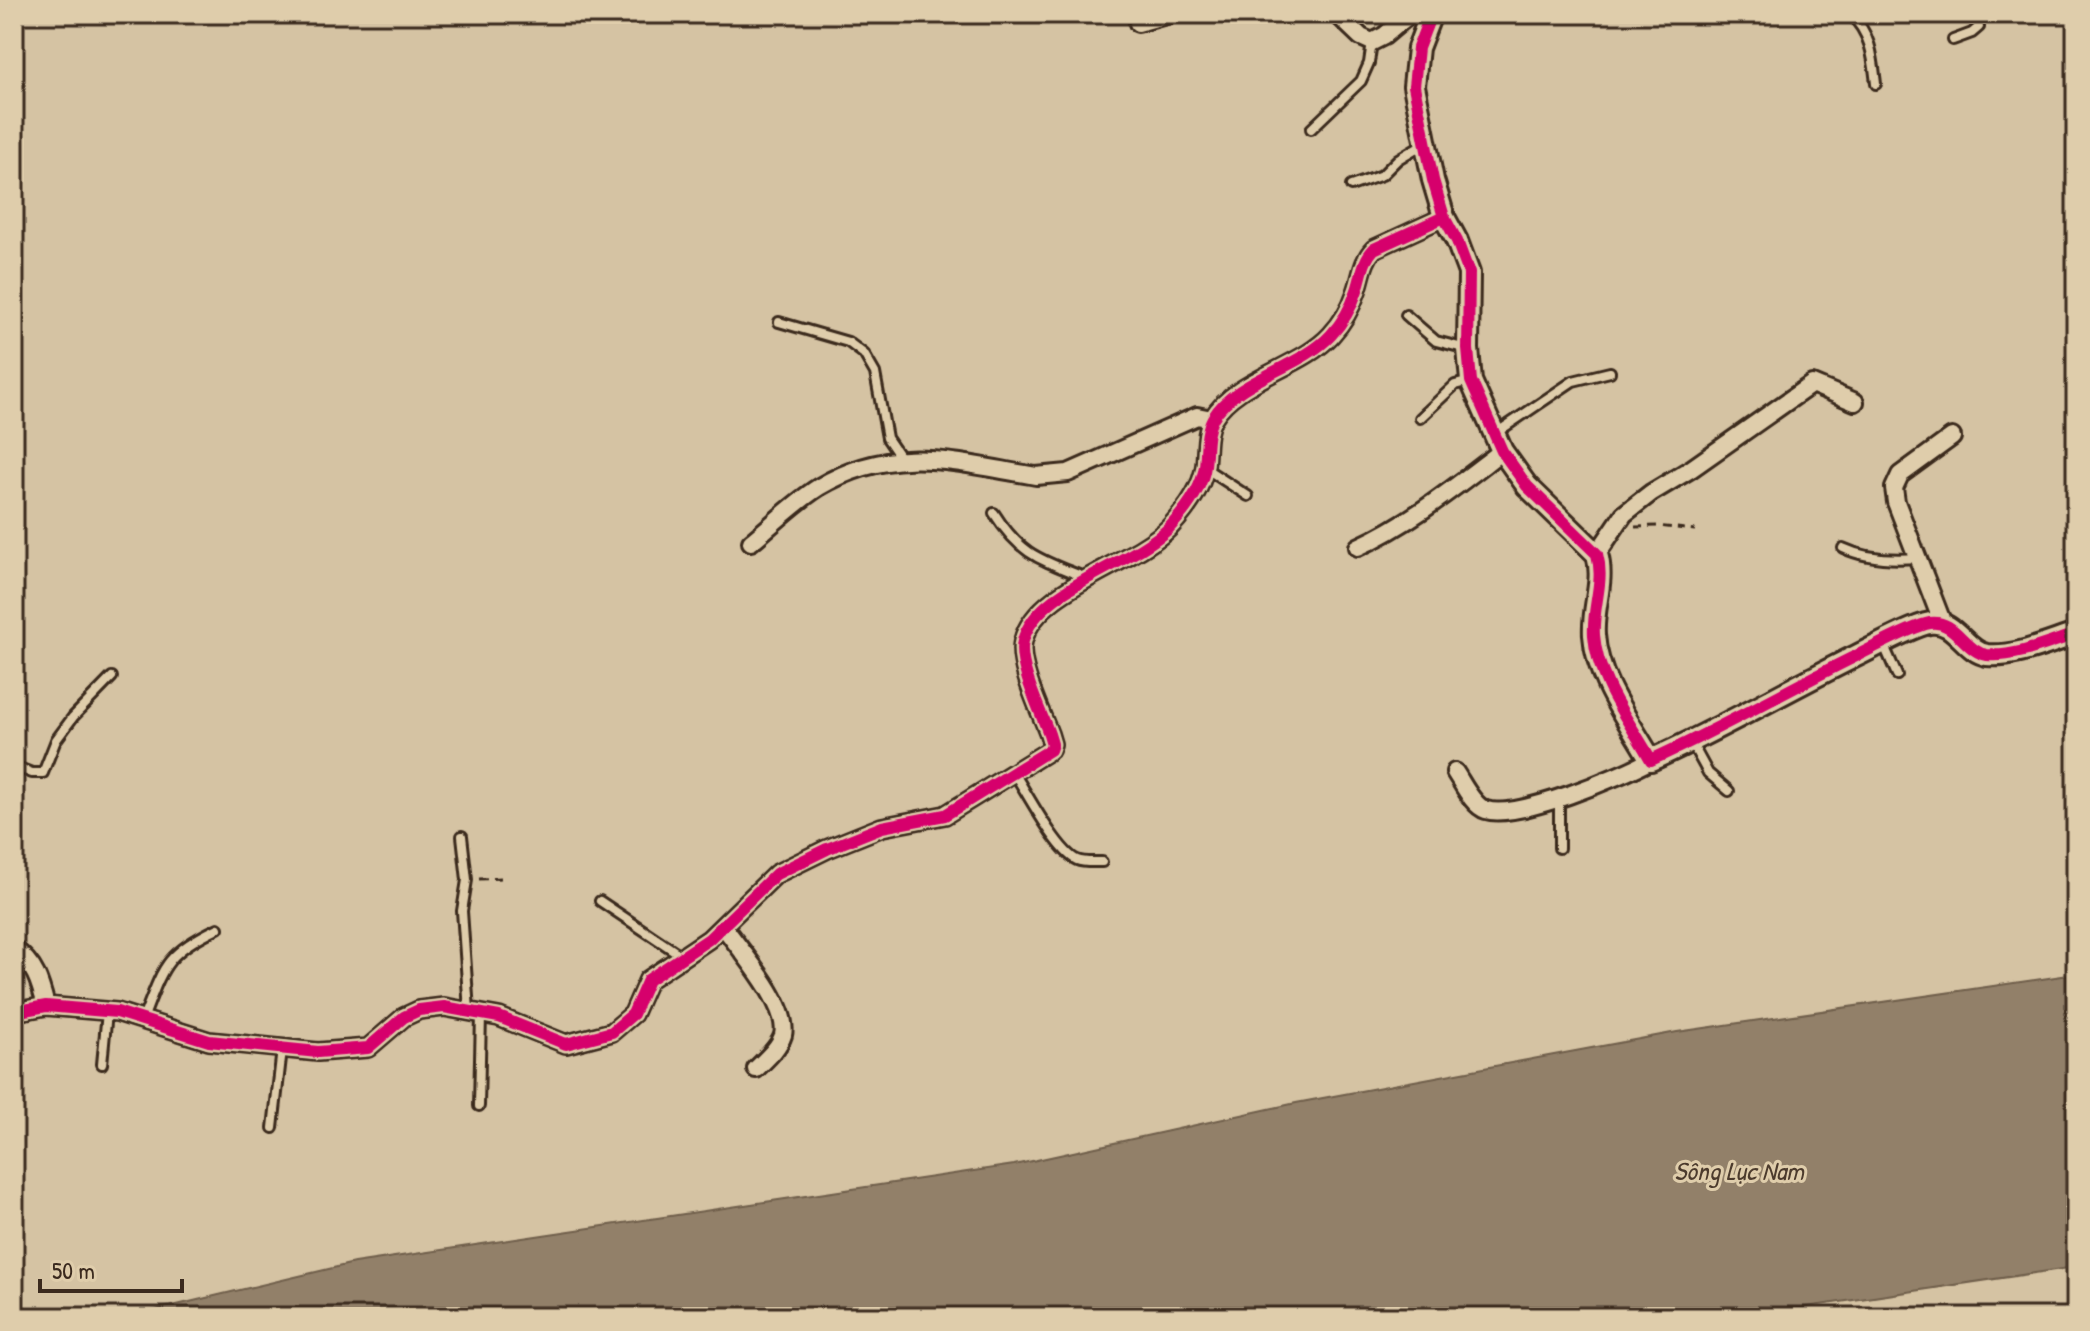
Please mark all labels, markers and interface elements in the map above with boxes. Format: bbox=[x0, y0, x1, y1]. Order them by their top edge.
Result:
water label: Sông Lục Nam bbox=[1674, 1153, 1805, 1189]
scale bar bbox=[40, 1243, 182, 1293]
text: 50 m bbox=[52, 1254, 95, 1286]

